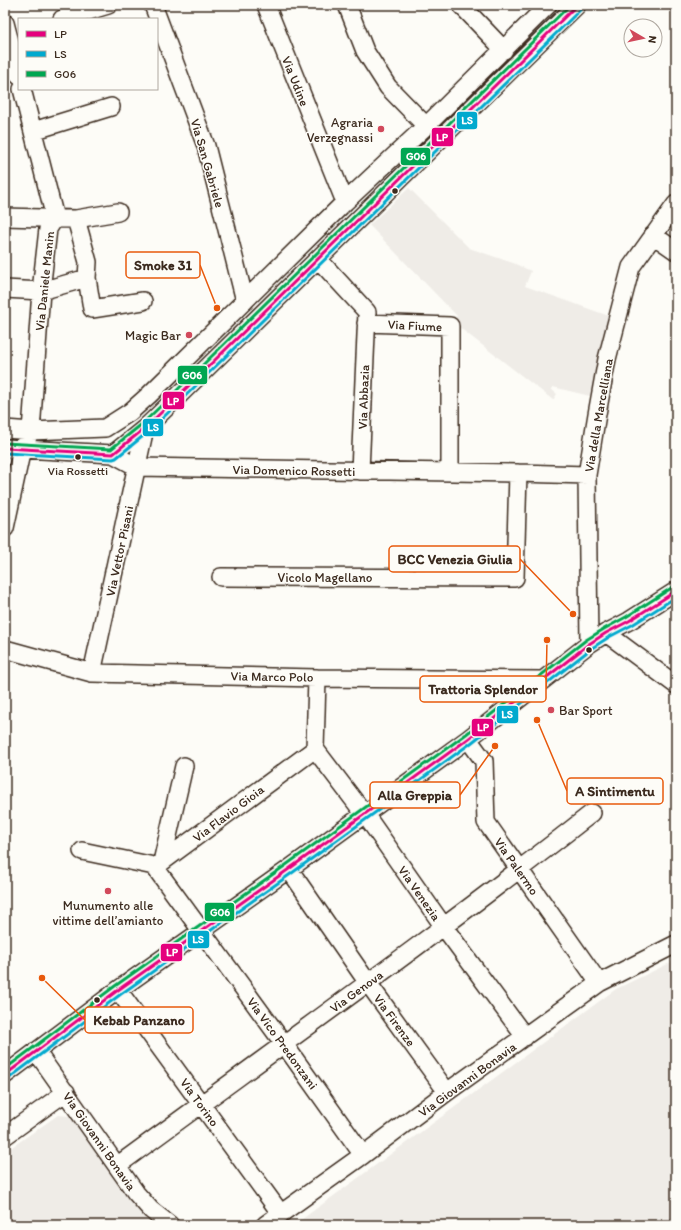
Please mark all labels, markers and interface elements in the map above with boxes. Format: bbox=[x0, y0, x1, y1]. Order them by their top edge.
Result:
legend bbox=[18, 18, 158, 90]
north arrow bbox=[623, 18, 663, 58]
text: LP bbox=[54, 27, 67, 41]
text: N bbox=[645, 35, 659, 44]
text: LS bbox=[54, 47, 67, 61]
street label: Via Udine bbox=[279, 54, 312, 108]
text: G06 bbox=[54, 67, 76, 81]
line badge: LS bbox=[456, 111, 478, 130]
text: LS bbox=[461, 114, 473, 127]
place label: Agraria Verzegnassi bbox=[307, 115, 373, 145]
street label: Via San Gabriele bbox=[188, 117, 227, 209]
marker: Agraria Verzegnassi bbox=[376, 124, 386, 134]
line badge: LP bbox=[431, 127, 454, 147]
text: LP bbox=[436, 131, 449, 144]
line badge: G06 bbox=[400, 147, 431, 166]
text: G06 bbox=[406, 150, 426, 163]
unlabelled marker bbox=[390, 186, 400, 196]
street label: Via Daniele Manin bbox=[32, 230, 57, 332]
callout: Smoke 31 bbox=[126, 252, 200, 278]
text: Smoke 31 bbox=[134, 257, 192, 274]
street label: Via Fiume bbox=[387, 317, 443, 334]
place label: Magic Bar bbox=[125, 328, 182, 343]
marker: Magic Bar bbox=[184, 330, 194, 340]
street label: Via della Marcelliana bbox=[581, 357, 616, 473]
street label: Via Abbazia bbox=[355, 364, 372, 430]
line badge: G06 bbox=[177, 365, 208, 385]
text: G06 bbox=[182, 369, 202, 382]
line badge: LP bbox=[162, 391, 185, 410]
text: LP bbox=[167, 395, 180, 408]
line badge: LS bbox=[142, 418, 164, 437]
text: LS bbox=[147, 421, 159, 434]
marker: Via Rossetti bbox=[73, 452, 83, 462]
street label: Via Domenico Rossetti bbox=[232, 462, 356, 479]
place label: Via Rossetti bbox=[48, 464, 108, 478]
street label: Via Vettor Pisani bbox=[103, 504, 136, 598]
callout: BCC Venezia Giulia bbox=[389, 546, 520, 572]
text: BCC Venezia Giulia bbox=[398, 551, 513, 568]
street label: Vicolo Magellano bbox=[278, 570, 373, 585]
unlabelled marker bbox=[584, 645, 594, 655]
street label: Via Marco Polo bbox=[231, 668, 314, 685]
callout: Trattoria Splendor bbox=[420, 676, 546, 702]
text: Trattoria Splendor bbox=[427, 681, 538, 698]
place label: Bar Sport bbox=[559, 703, 613, 718]
line badge: LS bbox=[496, 705, 519, 724]
marker: Bar Sport bbox=[546, 705, 556, 715]
text: LS bbox=[501, 708, 513, 721]
line badge: LP bbox=[471, 718, 494, 737]
text: LP bbox=[477, 721, 490, 734]
callout: A Sintimentu bbox=[567, 778, 663, 804]
street label: Via Flavio Gioia bbox=[190, 782, 267, 845]
callout: Alla Greppia bbox=[370, 782, 460, 808]
text: A Sintimentu bbox=[574, 783, 655, 800]
text: Alla Greppia bbox=[377, 787, 453, 804]
street label: Via Palermo bbox=[491, 835, 542, 898]
street label: Via Venezia bbox=[395, 863, 444, 924]
marker: Munumento alle vittime dell’amianto bbox=[103, 886, 113, 896]
place label: Munumento alle vittime dell’amianto bbox=[53, 898, 164, 928]
line badge: G06 bbox=[204, 902, 235, 922]
text: G06 bbox=[210, 906, 230, 919]
line badge: LS bbox=[187, 930, 210, 949]
text: LS bbox=[192, 933, 204, 946]
line badge: LP bbox=[160, 943, 183, 962]
text: LP bbox=[166, 946, 179, 959]
street label: Via Genova bbox=[327, 967, 386, 1016]
street label: Via Firenze bbox=[371, 991, 419, 1049]
street label: Via Vico Predonzani bbox=[244, 994, 321, 1092]
unlabelled marker bbox=[92, 995, 102, 1005]
callout: Kebab Panzano bbox=[85, 1007, 193, 1033]
text: Kebab Panzano bbox=[93, 1012, 185, 1029]
street label: Via Giovanni Bonavia bbox=[416, 1039, 519, 1120]
street label: Via Torino bbox=[177, 1075, 222, 1130]
street label: Via Giovanni Bonavia bbox=[60, 1089, 139, 1194]

